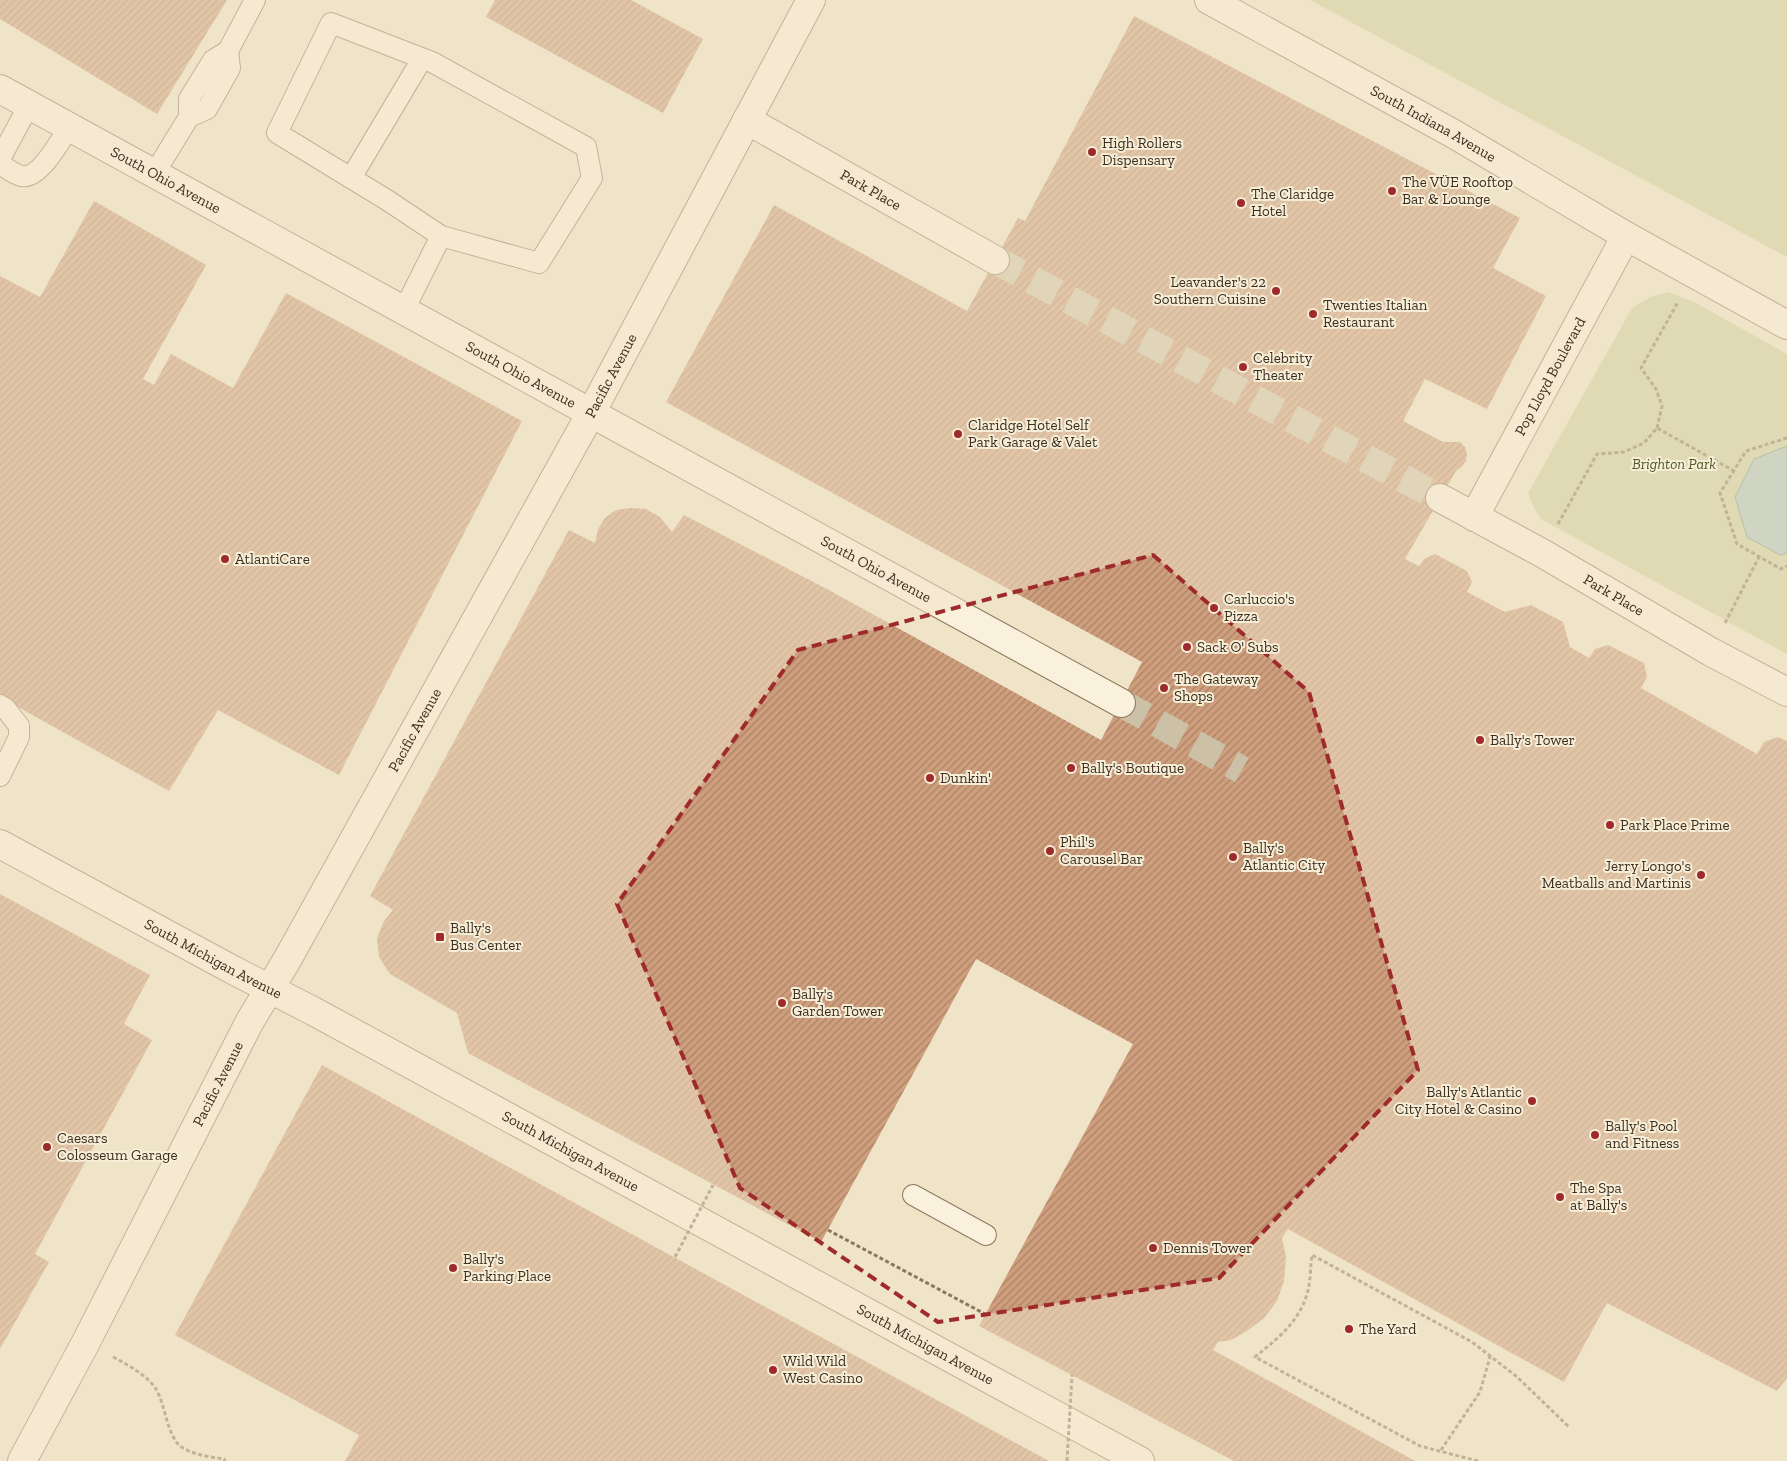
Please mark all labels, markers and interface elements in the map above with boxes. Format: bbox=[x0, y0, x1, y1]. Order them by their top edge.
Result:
street label: South Indiana Avenue bbox=[1367, 81, 1499, 166]
place label: High Rollers Dispensary bbox=[1102, 134, 1182, 169]
street label: South Ohio Avenue bbox=[107, 142, 224, 217]
marker: High Rollers Dispensary bbox=[1086, 146, 1098, 158]
street label: Park Place bbox=[837, 165, 904, 214]
place label: The VÜE Rooftop Bar & Lounge bbox=[1402, 173, 1513, 208]
place label: The Claridge Hotel bbox=[1251, 185, 1334, 220]
marker: The VÜE Rooftop Bar & Lounge bbox=[1386, 185, 1398, 197]
marker: The Claridge Hotel bbox=[1235, 197, 1247, 209]
place label: Leavander's 22 Southern Cuisine bbox=[1154, 273, 1266, 308]
marker: Leavander's 22 Southern Cuisine bbox=[1270, 285, 1282, 297]
place label: Twenties Italian Restaurant bbox=[1323, 296, 1428, 331]
marker: Twenties Italian Restaurant bbox=[1307, 308, 1319, 320]
street label: Pop Lloyd Boulevard bbox=[1511, 313, 1590, 439]
street label: Pacific Avenue bbox=[581, 330, 641, 421]
street label: South Ohio Avenue bbox=[463, 337, 579, 412]
place label: Celebrity Theater bbox=[1253, 349, 1313, 384]
marker: Celebrity Theater bbox=[1237, 361, 1249, 373]
place label: Claridge Hotel Self Park Garage & Valet bbox=[968, 416, 1098, 451]
marker: Claridge Hotel Self Park Garage & Valet bbox=[952, 428, 964, 440]
park label: Brighton Park bbox=[1632, 455, 1716, 473]
street label: South Ohio Avenue bbox=[818, 532, 934, 606]
place label: AtlantiCare bbox=[235, 550, 310, 568]
marker: AtlantiCare bbox=[219, 553, 231, 565]
street label: Park Place bbox=[1580, 570, 1647, 620]
place label: Carluccio's Pizza bbox=[1224, 590, 1295, 625]
marker: Carluccio's Pizza bbox=[1208, 602, 1220, 614]
place label: Sack O' Subs bbox=[1197, 638, 1279, 656]
marker: Sack O' Subs bbox=[1181, 641, 1193, 653]
place label: The Gateway Shops bbox=[1174, 670, 1259, 705]
marker: The Gateway Shops bbox=[1158, 682, 1170, 694]
street label: Pacific Avenue bbox=[384, 685, 445, 775]
place label: Bally's Tower bbox=[1490, 731, 1575, 749]
marker: Bally's Tower bbox=[1474, 734, 1486, 746]
place label: Bally's Boutique bbox=[1081, 759, 1184, 777]
marker: Bally's Boutique bbox=[1065, 762, 1077, 774]
place label: Dunkin' bbox=[940, 769, 991, 787]
marker: Dunkin' bbox=[924, 772, 936, 784]
place label: Park Place Prime bbox=[1620, 816, 1730, 834]
marker: Park Place Prime bbox=[1604, 819, 1616, 831]
place label: Phil's Carousel Bar bbox=[1060, 833, 1143, 868]
place label: Bally's Atlantic City bbox=[1243, 839, 1325, 874]
marker: Phil's Carousel Bar bbox=[1044, 845, 1056, 857]
marker: Bally's Atlantic City bbox=[1227, 851, 1239, 863]
place label: Jerry Longo's Meatballs and Martinis bbox=[1542, 857, 1691, 892]
marker: Jerry Longo's Meatballs and Martinis bbox=[1695, 869, 1707, 881]
street label: South Michigan Avenue bbox=[141, 915, 285, 1002]
place label: Bally's Bus Center bbox=[450, 919, 522, 954]
marker: Bally's Bus Center bbox=[434, 931, 446, 943]
place label: Bally's Garden Tower bbox=[792, 985, 884, 1020]
marker: Bally's Garden Tower bbox=[776, 997, 788, 1009]
street label: Pacific Avenue bbox=[189, 1038, 247, 1129]
place label: Bally's Atlantic City Hotel & Casino bbox=[1395, 1083, 1522, 1118]
marker: Bally's Atlantic City Hotel & Casino bbox=[1526, 1095, 1538, 1107]
street label: South Michigan Avenue bbox=[499, 1107, 642, 1196]
place label: Bally's Pool and Fitness bbox=[1605, 1117, 1679, 1152]
place label: Caesars Colosseum Garage bbox=[57, 1129, 177, 1164]
marker: Bally's Pool and Fitness bbox=[1589, 1129, 1601, 1141]
marker: Caesars Colosseum Garage bbox=[41, 1141, 53, 1153]
place label: The Spa at Bally's bbox=[1570, 1179, 1627, 1214]
marker: The Spa at Bally's bbox=[1554, 1191, 1566, 1203]
place label: Dennis Tower bbox=[1163, 1239, 1252, 1257]
marker: Dennis Tower bbox=[1147, 1242, 1159, 1254]
place label: Bally's Parking Place bbox=[463, 1250, 551, 1285]
marker: Bally's Parking Place bbox=[447, 1262, 459, 1274]
street label: South Michigan Avenue bbox=[854, 1300, 997, 1389]
place label: The Yard bbox=[1359, 1320, 1417, 1338]
marker: The Yard bbox=[1343, 1323, 1355, 1335]
place label: Wild Wild West Casino bbox=[783, 1352, 863, 1387]
marker: Wild Wild West Casino bbox=[767, 1364, 779, 1376]

